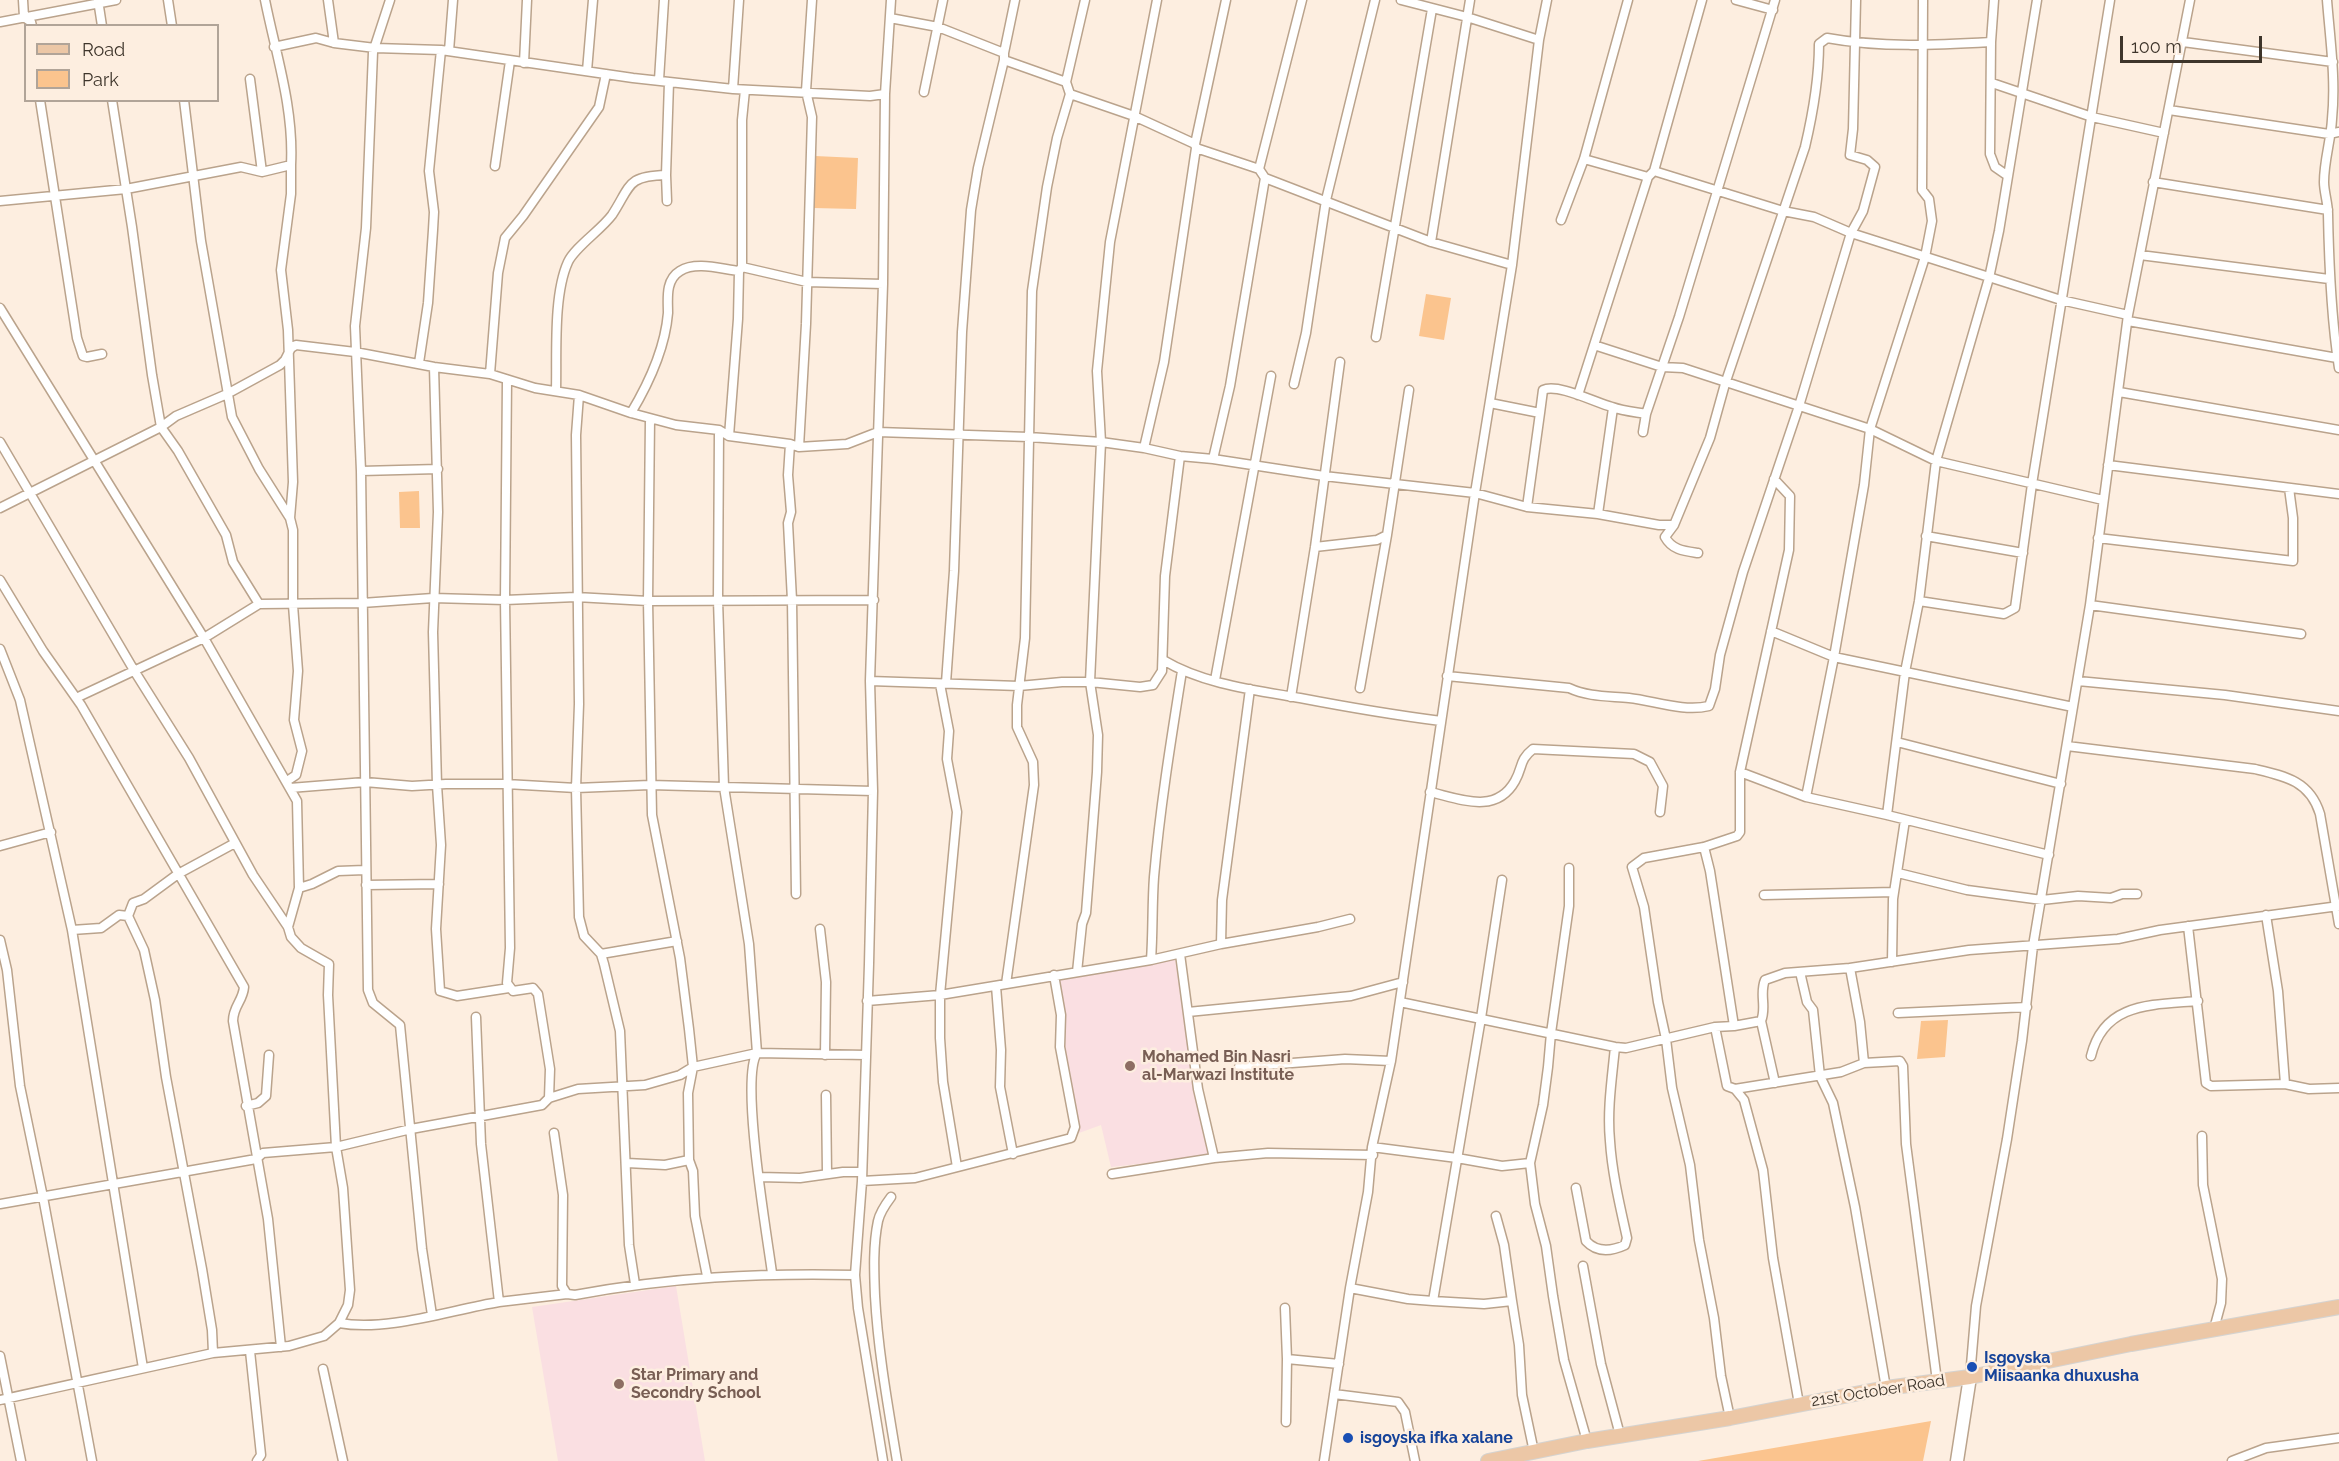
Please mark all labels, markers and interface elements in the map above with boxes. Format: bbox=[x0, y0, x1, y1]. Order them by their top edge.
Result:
legend bbox=[24, 24, 219, 102]
scale bar bbox=[2123, 24, 2266, 62]
text: 100 m bbox=[2131, 36, 2182, 57]
text: Road bbox=[82, 39, 125, 60]
text: Park bbox=[82, 69, 119, 90]
place label: Mohamed Bin Nasri al-Marwazi Institute bbox=[1142, 1047, 1294, 1085]
marker: Mohamed Bin Nasri al-Marwazi Institute bbox=[1123, 1059, 1137, 1073]
place label: Isgoyska Miisaanka dhuxusha bbox=[1984, 1348, 2139, 1386]
marker: Isgoyska Miisaanka dhuxusha bbox=[1965, 1360, 1979, 1374]
place label: Star Primary and Secondry School bbox=[631, 1365, 761, 1403]
street label: 21st October Road bbox=[1810, 1371, 1946, 1411]
marker: Star Primary and Secondry School bbox=[612, 1377, 626, 1391]
place label: isgoyska ifka xalane bbox=[1360, 1428, 1513, 1448]
marker: isgoyska ifka xalane bbox=[1341, 1431, 1355, 1445]

